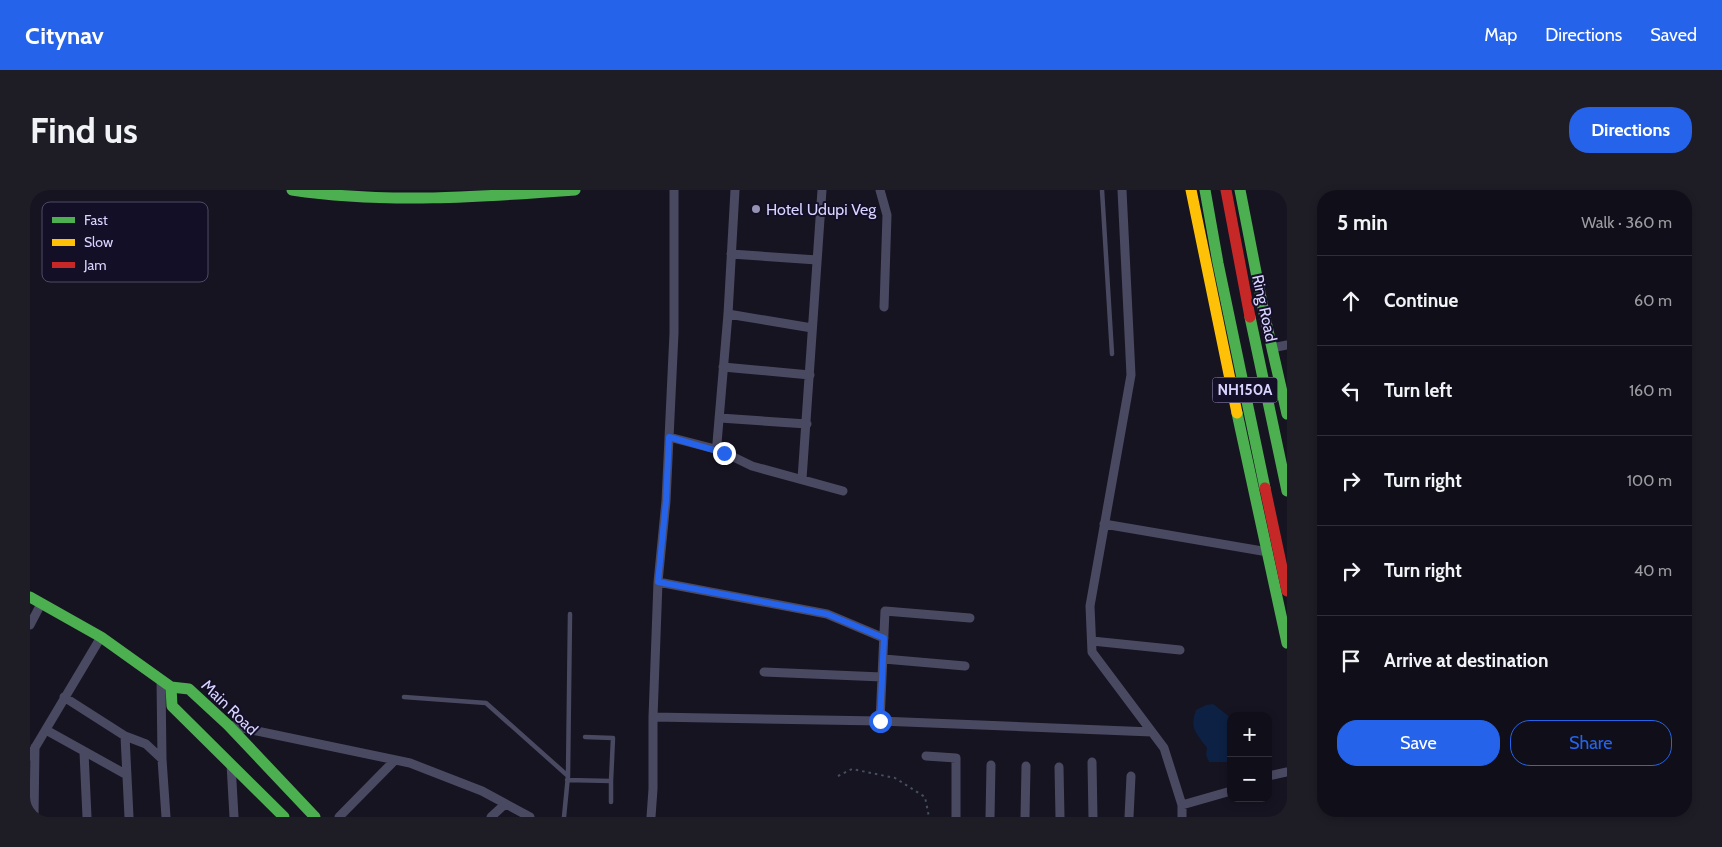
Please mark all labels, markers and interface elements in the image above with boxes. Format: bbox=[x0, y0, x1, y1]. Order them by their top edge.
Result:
text: Citynav bbox=[25, 21, 104, 50]
text: Map bbox=[1484, 24, 1517, 46]
text: Directions bbox=[1545, 24, 1622, 46]
text: Saved bbox=[1650, 24, 1697, 46]
button: Directions bbox=[1569, 107, 1692, 153]
text: Find us bbox=[30, 109, 138, 152]
place label: Hotel Udupi Veg bbox=[766, 200, 877, 219]
legend bbox=[42, 202, 208, 282]
marker: Hotel Udupi Veg bbox=[750, 203, 762, 215]
text: 5 min bbox=[1337, 210, 1388, 235]
text: Fast bbox=[84, 211, 108, 229]
text: Walk · 360 m bbox=[1581, 213, 1672, 232]
text: Slow bbox=[84, 233, 113, 251]
text: Jam bbox=[83, 256, 106, 274]
street label: Ring Road bbox=[1248, 273, 1281, 343]
icon: ahead bbox=[1337, 287, 1365, 315]
text: Continue bbox=[1384, 289, 1458, 312]
text: 60 m bbox=[1634, 291, 1672, 310]
icon: left bbox=[1337, 377, 1365, 405]
road number: NH150A bbox=[1212, 378, 1278, 402]
text: Turn left bbox=[1384, 379, 1452, 402]
text: 160 m bbox=[1629, 381, 1672, 400]
route end bbox=[713, 442, 736, 465]
icon: right bbox=[1337, 467, 1365, 495]
text: Turn right bbox=[1384, 469, 1462, 492]
text: 100 m bbox=[1627, 471, 1672, 490]
icon: right bbox=[1337, 557, 1365, 585]
text: Turn right bbox=[1384, 559, 1462, 582]
text: 40 m bbox=[1634, 561, 1672, 580]
icon: arrive bbox=[1337, 647, 1365, 675]
text: Arrive at destination bbox=[1384, 649, 1548, 672]
street label: Main Road bbox=[197, 676, 262, 739]
route start bbox=[869, 710, 892, 733]
map controls bbox=[1227, 712, 1272, 802]
button: + bbox=[1227, 712, 1272, 757]
button: Save bbox=[1337, 720, 1500, 766]
button: Share bbox=[1510, 720, 1672, 766]
button: − bbox=[1227, 757, 1272, 802]

